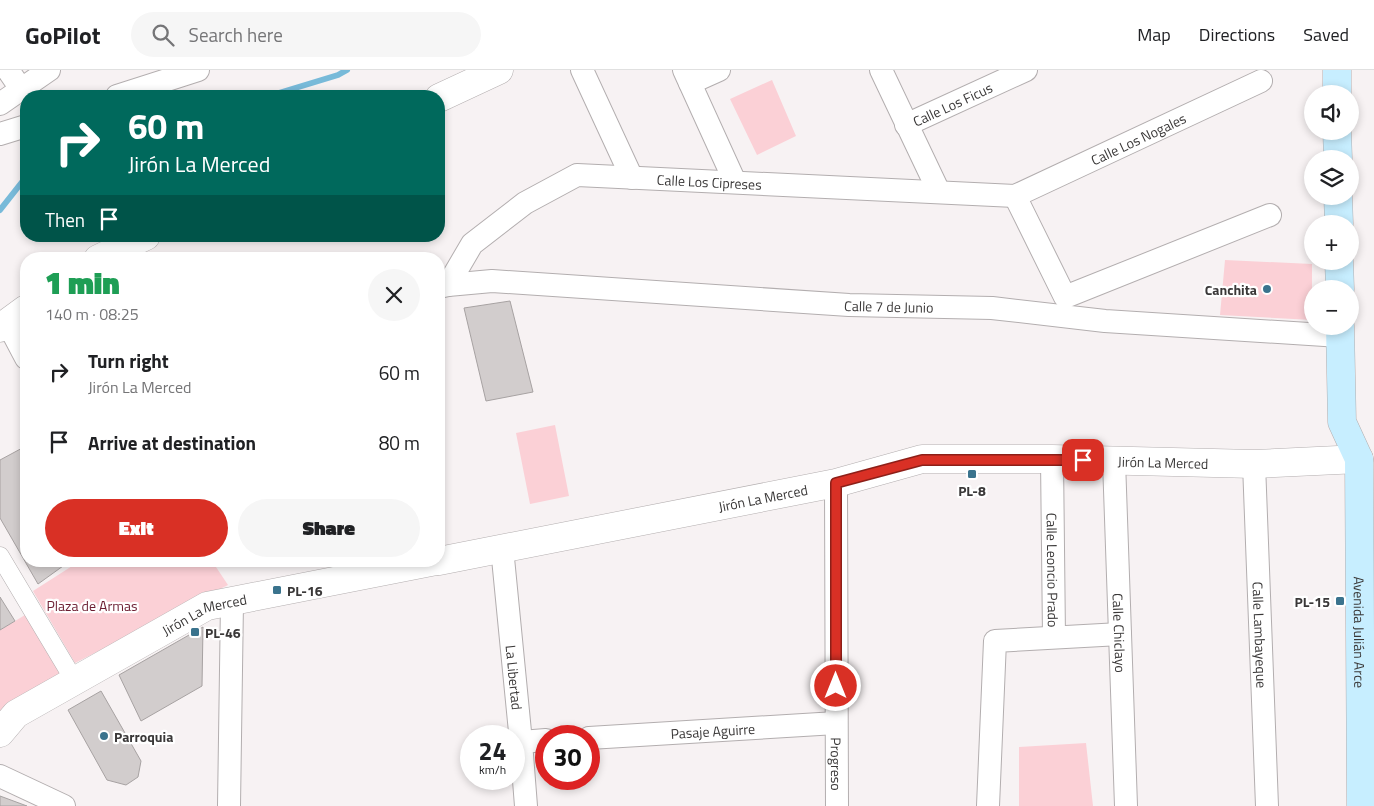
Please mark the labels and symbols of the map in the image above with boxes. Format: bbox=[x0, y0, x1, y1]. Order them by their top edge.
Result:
street label: Calle Los Ficus bbox=[909, 76, 996, 131]
street label: Calle Los Nogales bbox=[1087, 107, 1189, 170]
street label: Calle Los Cipreses bbox=[656, 168, 762, 194]
place label: Canchita bbox=[1205, 279, 1257, 300]
marker: Canchita bbox=[1261, 283, 1273, 295]
street label: Calle 7 de Junio bbox=[843, 294, 934, 317]
pin bbox=[1062, 439, 1104, 481]
street label: Jirón La Merced bbox=[1117, 450, 1209, 473]
marker: PL-8 bbox=[966, 468, 978, 480]
street label: Jirón La Merced bbox=[716, 478, 809, 516]
place label: PL-8 bbox=[958, 480, 986, 501]
street label: Calle Leoncio Prado bbox=[1042, 513, 1064, 627]
street label: Avenida Julián Arce bbox=[1349, 576, 1371, 688]
place label: PL-16 bbox=[287, 580, 323, 601]
street label: Calle Lambayeque bbox=[1248, 581, 1273, 689]
marker: PL-16 bbox=[271, 584, 283, 596]
street label: Jirón La Merced bbox=[158, 588, 248, 640]
place label: PL-15 bbox=[1294, 591, 1330, 612]
street label: Calle Chiclayo bbox=[1108, 593, 1132, 673]
park label: Plaza de Armas bbox=[47, 595, 138, 616]
marker: PL-15 bbox=[1334, 595, 1346, 607]
place label: PL-46 bbox=[205, 622, 241, 643]
marker: PL-46 bbox=[189, 626, 201, 638]
street label: La Libertad bbox=[501, 644, 528, 711]
position arrow bbox=[809, 659, 861, 711]
street label: Pasaje Aguirre bbox=[670, 717, 756, 744]
speed limit sign: 30 bbox=[535, 725, 600, 790]
place label: Parroquia bbox=[114, 726, 173, 747]
marker: Parroquia bbox=[98, 730, 110, 742]
street label: Progreso bbox=[826, 737, 847, 791]

